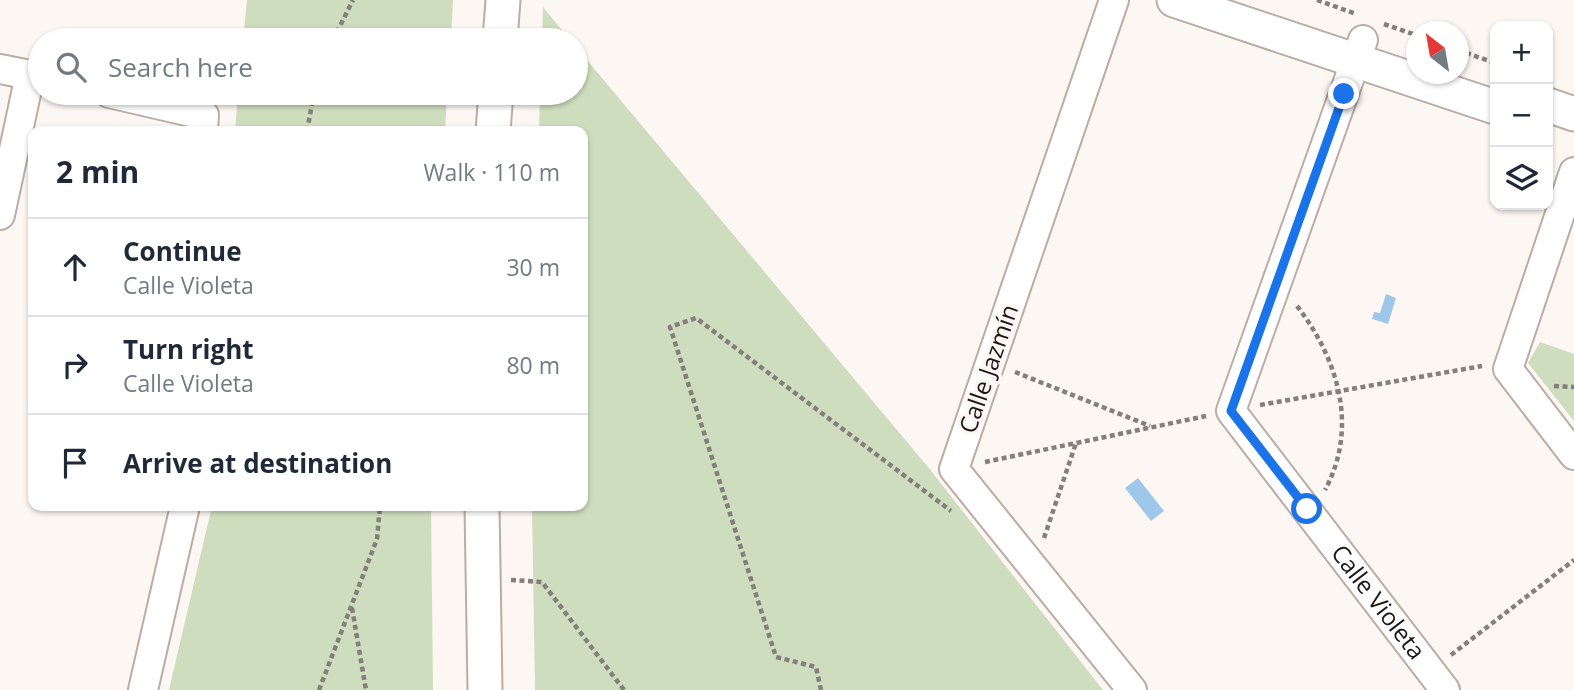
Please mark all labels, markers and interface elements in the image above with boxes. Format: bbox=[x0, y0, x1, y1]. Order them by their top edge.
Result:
north arrow bbox=[1406, 21, 1469, 84]
map controls bbox=[1490, 21, 1553, 210]
button: + bbox=[1490, 21, 1553, 84]
search box bbox=[28, 28, 588, 105]
icon: search bbox=[52, 48, 90, 86]
text: Search here bbox=[108, 49, 253, 85]
route end bbox=[1328, 78, 1359, 109]
button: − bbox=[1490, 84, 1553, 147]
button: layers bbox=[1490, 147, 1553, 210]
text: 2 min bbox=[56, 151, 139, 192]
text: Walk · 110 m bbox=[423, 156, 560, 188]
text: Continue bbox=[123, 233, 242, 269]
icon: ahead bbox=[56, 248, 94, 286]
text: 30 m bbox=[506, 251, 560, 283]
text: Calle Violeta bbox=[123, 269, 254, 301]
street label: Calle Jazmín bbox=[950, 300, 1025, 437]
text: Turn right bbox=[123, 331, 254, 367]
icon: right bbox=[56, 346, 94, 384]
text: 80 m bbox=[506, 349, 560, 381]
text: Calle Violeta bbox=[123, 367, 254, 399]
icon: arrive bbox=[56, 444, 94, 482]
text: Arrive at destination bbox=[123, 445, 392, 481]
route start bbox=[1291, 493, 1322, 524]
street label: Calle Violeta bbox=[1324, 537, 1434, 666]

